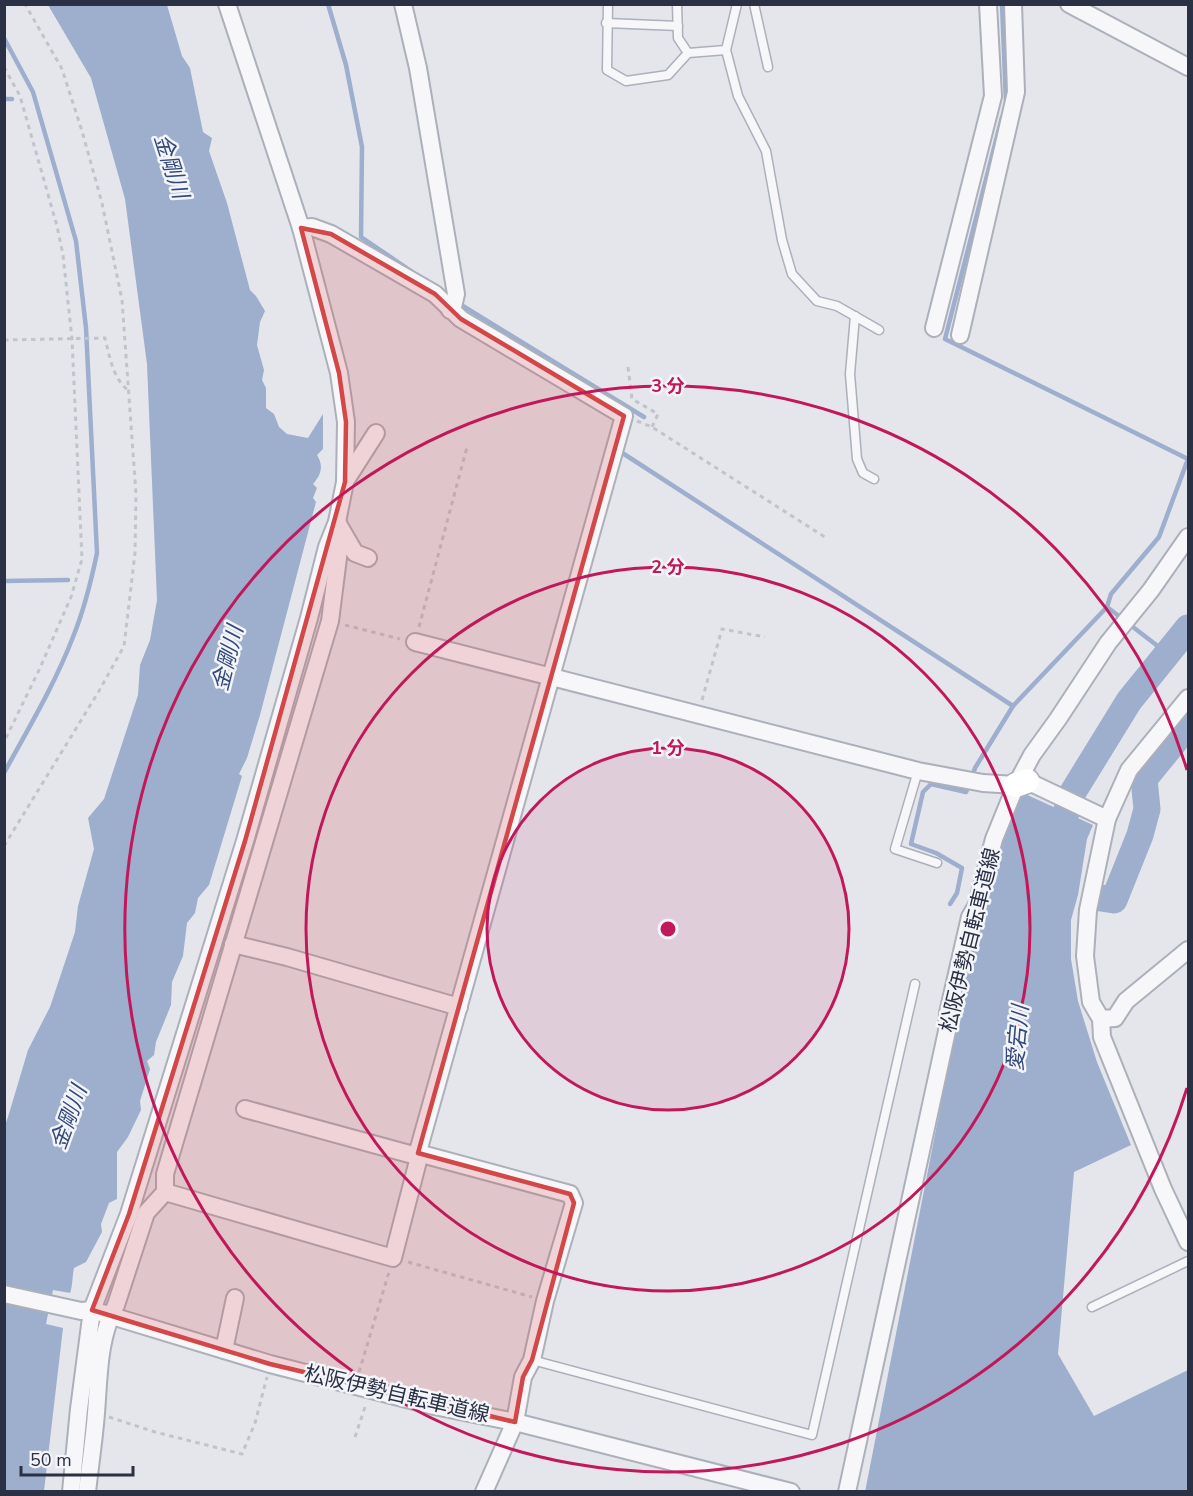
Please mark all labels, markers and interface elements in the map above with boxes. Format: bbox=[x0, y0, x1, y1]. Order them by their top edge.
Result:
water label: 金剛川 bbox=[147, 130, 196, 204]
text: 3 分 bbox=[651, 374, 685, 398]
text: 2 分 bbox=[651, 555, 685, 579]
water label: 金剛川 bbox=[205, 621, 251, 694]
text: 1 分 bbox=[651, 736, 685, 760]
street label: 松阪伊勢自転車道線 bbox=[934, 845, 1006, 1035]
centre of rings bbox=[658, 919, 678, 939]
water label: 愛宕川 bbox=[1000, 1002, 1036, 1072]
water label: 金剛川 bbox=[44, 1079, 95, 1153]
street label: 松阪伊勢自転車道線 bbox=[302, 1359, 492, 1429]
scale bar bbox=[21, 1439, 134, 1477]
text: 50 m bbox=[30, 1448, 72, 1472]

